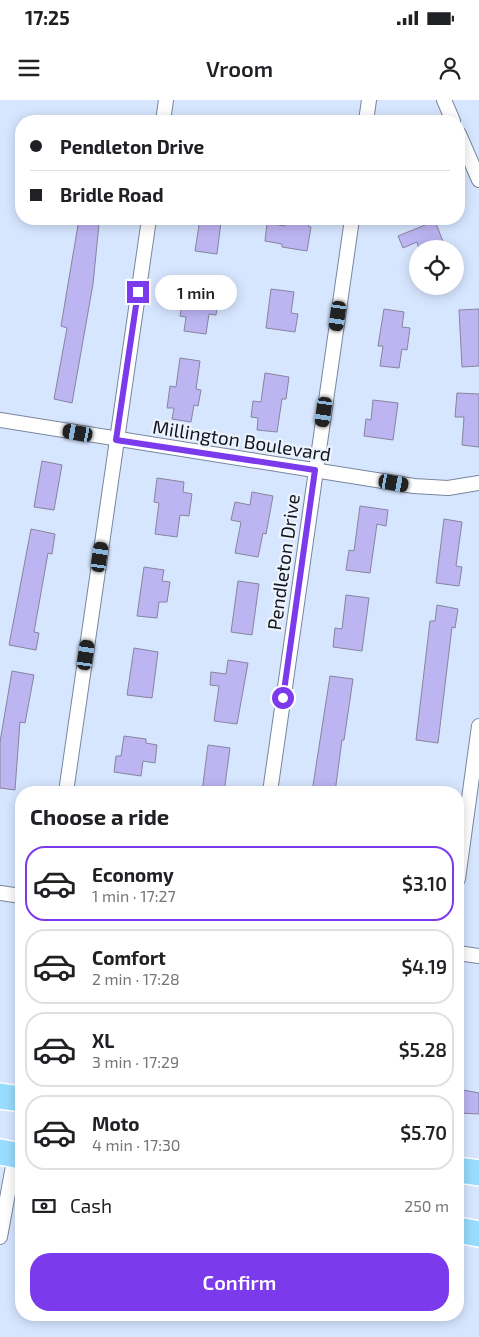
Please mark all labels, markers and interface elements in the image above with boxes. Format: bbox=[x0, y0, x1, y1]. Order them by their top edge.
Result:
text: 17:25 bbox=[25, 6, 70, 29]
icon: menu bbox=[15, 54, 43, 82]
icon: person bbox=[436, 54, 464, 82]
text: Vroom bbox=[206, 55, 273, 81]
text: Pendleton Drive bbox=[60, 135, 204, 158]
text: Bridle Road bbox=[60, 183, 163, 206]
map controls bbox=[409, 240, 464, 295]
button: locate bbox=[409, 240, 464, 295]
callout: 1 min bbox=[156, 274, 238, 310]
route end bbox=[127, 281, 149, 303]
text: 1 min bbox=[177, 283, 215, 302]
car bbox=[328, 300, 347, 332]
car bbox=[314, 396, 333, 428]
street label: Millington Boulevard bbox=[151, 415, 333, 465]
car bbox=[61, 423, 94, 443]
car bbox=[377, 473, 410, 493]
street label: Pendleton Drive bbox=[262, 492, 304, 632]
car bbox=[90, 541, 109, 573]
car bbox=[76, 639, 95, 671]
route start bbox=[272, 687, 294, 709]
text: Choose a ride bbox=[30, 803, 169, 829]
icon: car bbox=[32, 861, 77, 906]
text: Economy bbox=[92, 863, 174, 886]
text: $3.10 bbox=[402, 872, 447, 895]
text: 1 min · 17:27 bbox=[92, 886, 176, 905]
icon: car bbox=[32, 944, 77, 989]
text: Comfort bbox=[92, 946, 166, 969]
text: $4.19 bbox=[401, 955, 447, 978]
text: 2 min · 17:28 bbox=[92, 969, 180, 988]
icon: car bbox=[32, 1027, 77, 1072]
text: XL bbox=[92, 1029, 114, 1052]
text: $5.28 bbox=[399, 1038, 447, 1061]
text: 3 min · 17:29 bbox=[92, 1052, 179, 1071]
icon: car bbox=[32, 1110, 77, 1155]
text: Moto bbox=[92, 1112, 140, 1135]
text: $5.70 bbox=[400, 1121, 447, 1144]
text: 4 min · 17:30 bbox=[92, 1135, 180, 1154]
icon: cash bbox=[30, 1192, 58, 1220]
text: Cash bbox=[70, 1194, 112, 1217]
text: 250 m bbox=[404, 1196, 449, 1215]
button: Confirm bbox=[30, 1253, 449, 1311]

